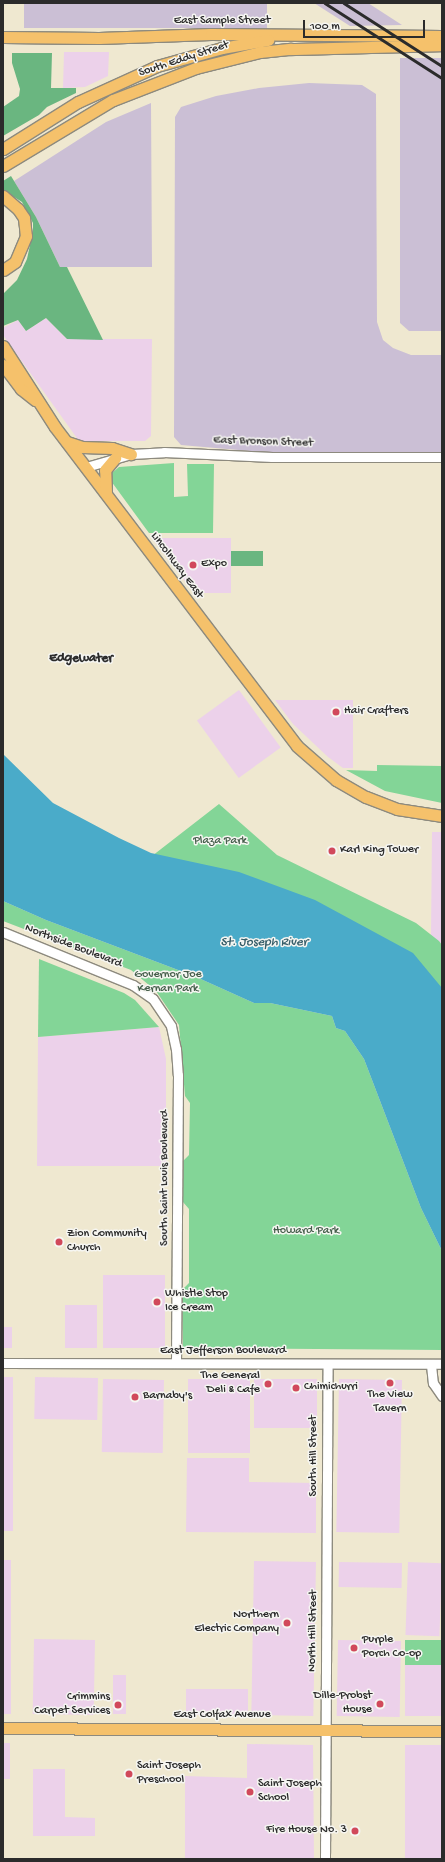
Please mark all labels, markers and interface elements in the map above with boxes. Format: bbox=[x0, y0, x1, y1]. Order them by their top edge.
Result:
scale bar bbox=[305, 12, 427, 38]
street label: East Sample Street bbox=[174, 15, 270, 29]
text: 100 m bbox=[310, 20, 340, 34]
street label: South Eddy Street bbox=[137, 39, 231, 81]
street label: East Bronson Street bbox=[213, 434, 313, 452]
street label: Lincolnway East bbox=[146, 530, 206, 602]
place label: Expo bbox=[201, 558, 227, 572]
marker: Expo bbox=[188, 560, 198, 570]
district label: Edgewater bbox=[49, 651, 113, 667]
place label: Hair Crafters bbox=[344, 705, 408, 719]
marker: Hair Crafters bbox=[331, 707, 341, 717]
park label: Plaza Park bbox=[193, 835, 247, 849]
place label: Karl King Tower bbox=[340, 844, 418, 858]
marker: Karl King Tower bbox=[327, 846, 337, 856]
street label: Northside Boulevard bbox=[22, 922, 124, 972]
water label: St. Joseph River bbox=[221, 935, 307, 951]
park label: Governor Joe Kernan Park bbox=[134, 969, 202, 997]
street label: South Saint Louis Boulevard bbox=[159, 1110, 173, 1246]
park label: Howard Park bbox=[273, 1225, 339, 1239]
place label: Zion Community Church bbox=[67, 1228, 147, 1256]
marker: Zion Community Church bbox=[54, 1237, 64, 1247]
place label: Whistle Stop Ice Cream bbox=[165, 1288, 228, 1316]
marker: Whistle Stop Ice Cream bbox=[152, 1297, 162, 1307]
street label: East Jefferson Boulevard bbox=[160, 1345, 286, 1359]
place label: The General Deli & Cafe bbox=[201, 1370, 260, 1398]
marker: The View Tavern bbox=[385, 1378, 395, 1388]
marker: The General Deli & Cafe bbox=[263, 1379, 273, 1389]
place label: Chimichurri bbox=[304, 1381, 358, 1395]
marker: Chimichurri bbox=[291, 1383, 301, 1393]
place label: The View Tavern bbox=[368, 1389, 412, 1417]
place label: Barnaby's bbox=[143, 1390, 192, 1404]
marker: Barnaby's bbox=[130, 1392, 140, 1402]
street label: South Hill Street bbox=[308, 1415, 322, 1497]
street label: North Hill Street bbox=[306, 1590, 322, 1672]
place label: Northern Electric Company bbox=[195, 1609, 279, 1637]
marker: Northern Electric Company bbox=[282, 1618, 292, 1628]
place label: Purple Porch Co-op bbox=[362, 1634, 421, 1662]
marker: Purple Porch Co-op bbox=[349, 1643, 359, 1653]
place label: Dille-Probst House bbox=[314, 1690, 372, 1718]
place label: Crimmins Carpet Services bbox=[34, 1691, 110, 1719]
marker: Dille-Probst House bbox=[375, 1699, 385, 1709]
marker: Crimmins Carpet Services bbox=[113, 1700, 123, 1710]
street label: East Colfax Avenue bbox=[173, 1709, 271, 1723]
place label: Saint Joseph Preschool bbox=[137, 1760, 201, 1788]
marker: Saint Joseph Preschool bbox=[124, 1769, 134, 1779]
place label: Saint Joseph School bbox=[258, 1778, 322, 1806]
marker: Saint Joseph School bbox=[245, 1787, 255, 1797]
place label: Fire House No. 3 bbox=[266, 1824, 347, 1838]
marker: Fire House No. 3 bbox=[350, 1826, 360, 1836]

